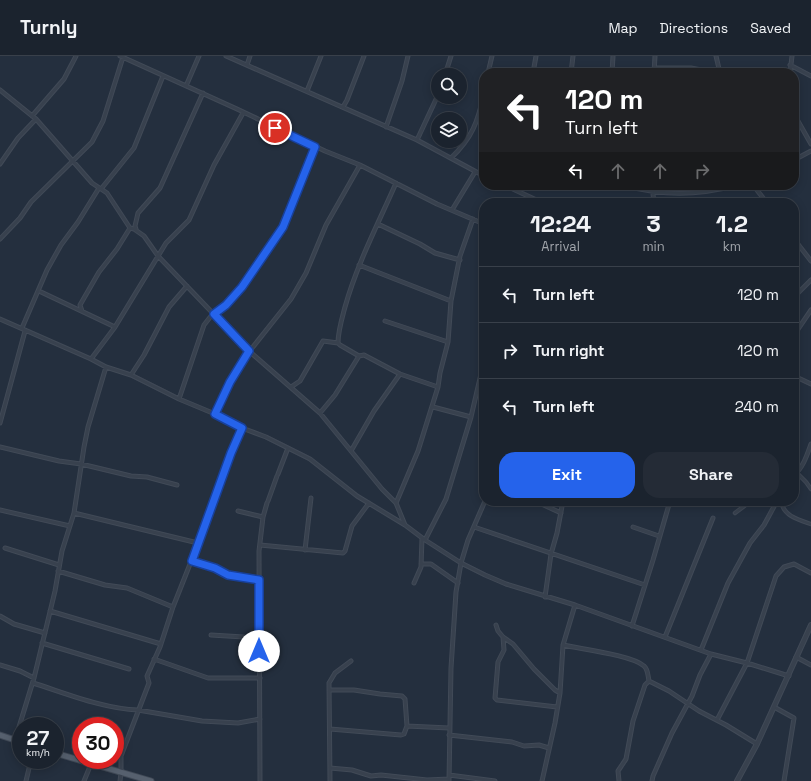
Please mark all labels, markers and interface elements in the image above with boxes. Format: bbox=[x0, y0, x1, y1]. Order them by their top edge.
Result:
text: Turnly bbox=[20, 15, 78, 40]
text: Map bbox=[608, 19, 638, 37]
text: Directions bbox=[660, 19, 728, 37]
text: Saved bbox=[750, 19, 791, 37]
map controls bbox=[431, 68, 467, 148]
button: search bbox=[431, 68, 467, 104]
text: 120 m bbox=[565, 81, 643, 117]
icon: left bbox=[499, 84, 551, 136]
pin bbox=[258, 111, 292, 145]
button: layers bbox=[431, 112, 467, 148]
text: Turn left bbox=[565, 116, 638, 139]
icon: arrive bbox=[264, 117, 286, 139]
icon: left bbox=[565, 160, 587, 182]
icon: ahead bbox=[607, 160, 629, 182]
icon: ahead bbox=[649, 160, 671, 182]
icon: right bbox=[691, 160, 713, 182]
text: 12:24 bbox=[530, 208, 591, 239]
text: 3 bbox=[646, 208, 661, 239]
text: 1.2 bbox=[716, 208, 748, 239]
text: Arrival bbox=[541, 238, 580, 255]
text: min bbox=[642, 238, 665, 255]
text: km bbox=[723, 238, 741, 255]
icon: left bbox=[499, 284, 521, 306]
text: Turn left bbox=[533, 285, 595, 304]
text: 120 m bbox=[737, 285, 779, 304]
icon: right bbox=[499, 340, 521, 362]
text: Turn right bbox=[533, 341, 604, 360]
text: 120 m bbox=[737, 341, 779, 360]
icon: left bbox=[499, 396, 521, 418]
text: Turn left bbox=[533, 397, 595, 416]
text: 240 m bbox=[735, 397, 779, 416]
button: Exit bbox=[499, 452, 635, 498]
button: Share bbox=[643, 452, 779, 498]
position arrow bbox=[238, 630, 280, 672]
speed limit sign: 30 bbox=[72, 717, 124, 769]
text: 27 bbox=[27, 725, 49, 751]
text: km/h bbox=[26, 746, 50, 759]

